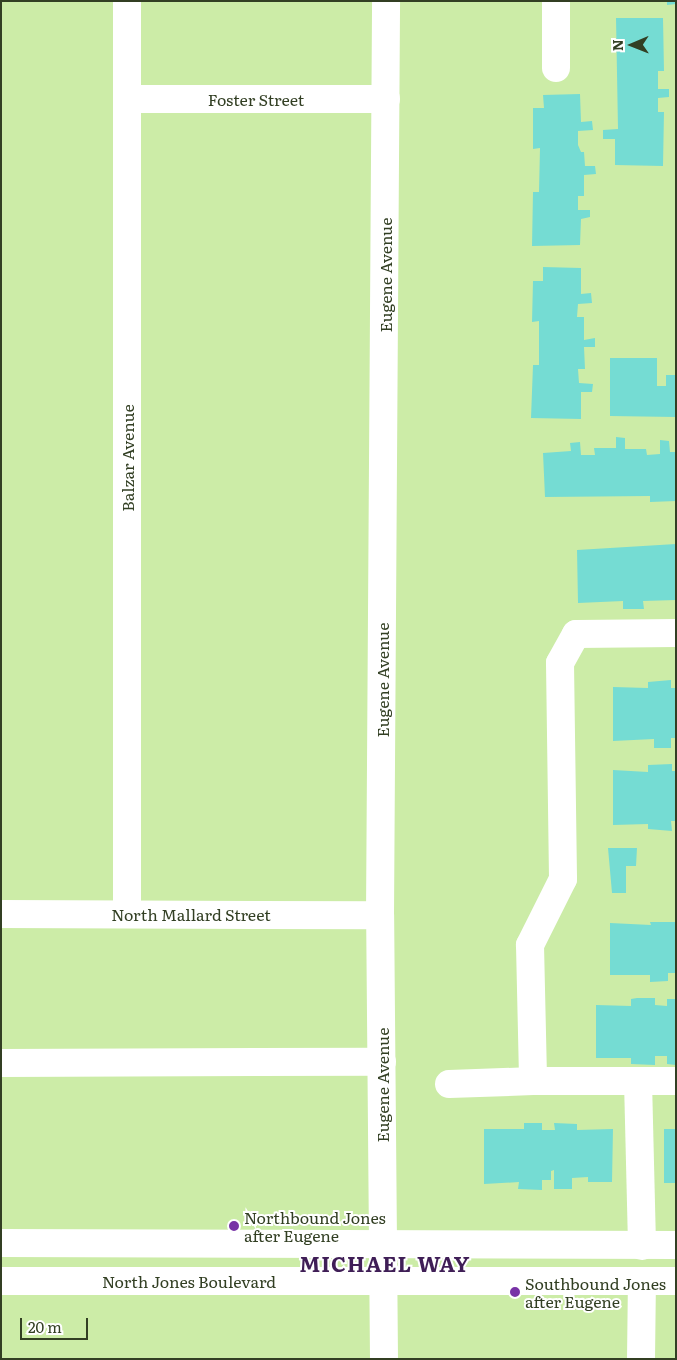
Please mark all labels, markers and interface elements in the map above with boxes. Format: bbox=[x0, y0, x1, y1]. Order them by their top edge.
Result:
north arrow bbox=[607, 20, 657, 70]
text: N bbox=[607, 39, 627, 51]
street label: Foster Street bbox=[208, 89, 304, 109]
street label: Eugene Avenue bbox=[375, 217, 395, 333]
street label: Balzar Avenue bbox=[117, 404, 137, 512]
street label: Eugene Avenue bbox=[372, 622, 392, 738]
street label: North Mallard Street bbox=[111, 904, 271, 924]
street label: Eugene Avenue bbox=[372, 1027, 392, 1143]
place label: Northbound Jones after Eugene bbox=[244, 1207, 386, 1245]
marker: Northbound Jones after Eugene bbox=[228, 1220, 240, 1232]
district label: MICHAEL WAY bbox=[298, 1250, 472, 1276]
street label: North Jones Boulevard bbox=[102, 1271, 276, 1291]
place label: Southbound Jones after Eugene bbox=[525, 1273, 666, 1311]
marker: Southbound Jones after Eugene bbox=[509, 1286, 521, 1298]
scale bar bbox=[22, 1308, 90, 1340]
text: 20 m bbox=[28, 1315, 62, 1338]

